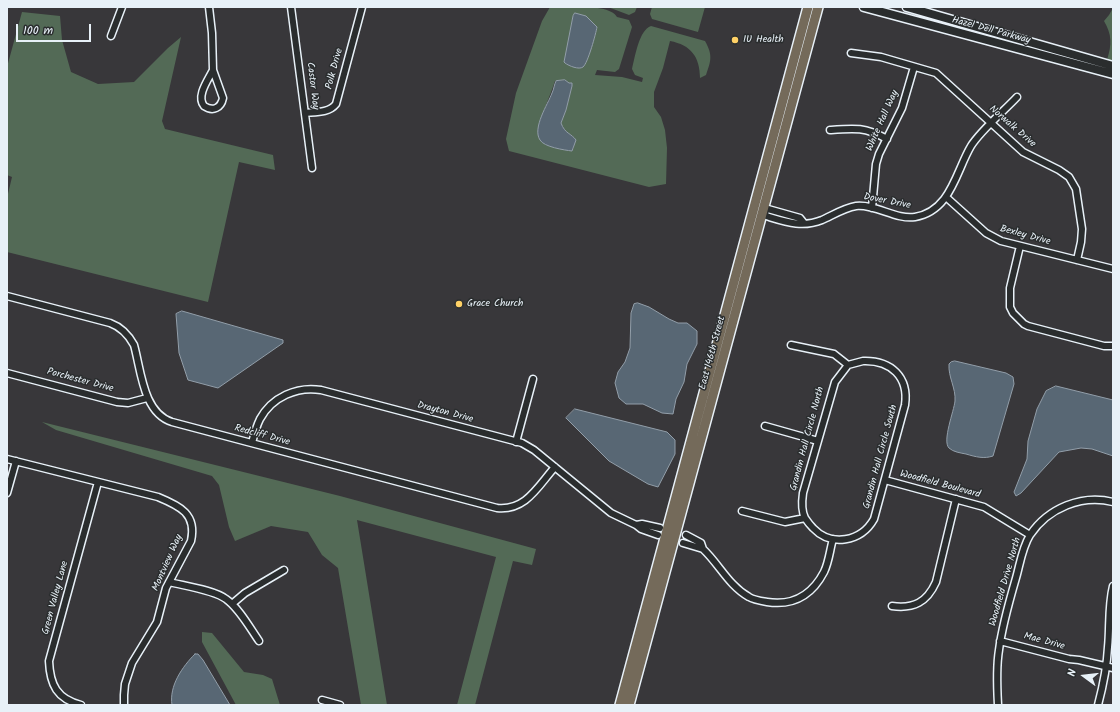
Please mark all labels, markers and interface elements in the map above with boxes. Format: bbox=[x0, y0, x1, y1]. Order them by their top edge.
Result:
street label: Hazel Dell Parkway bbox=[950, 15, 1032, 47]
scale bar bbox=[18, 16, 93, 42]
text: 100 m bbox=[23, 21, 53, 40]
place label: IU Health bbox=[743, 34, 784, 46]
marker: IU Health bbox=[730, 35, 740, 45]
street label: Polk Drive bbox=[324, 47, 346, 91]
street label: Castor Way bbox=[303, 62, 321, 110]
street label: White Hall Way bbox=[864, 89, 902, 153]
street label: Norwalk Drive bbox=[986, 103, 1038, 151]
street label: Dover Drive bbox=[862, 192, 912, 212]
street label: Bexley Drive bbox=[999, 224, 1051, 248]
place label: Grace Church bbox=[467, 298, 523, 310]
marker: Grace Church bbox=[454, 299, 464, 309]
street label: East 146th Street bbox=[697, 315, 729, 391]
street label: Porchester Drive bbox=[45, 366, 115, 396]
street label: Grandin Hall Circle North bbox=[788, 386, 828, 492]
street label: Drayton Drive bbox=[416, 400, 474, 426]
street label: Grandin Hall Circle South bbox=[861, 404, 901, 510]
street label: Redcliff Drive bbox=[233, 423, 291, 449]
street label: Woodfield Boulevard bbox=[898, 468, 982, 502]
street label: Montview Way bbox=[150, 533, 186, 593]
street label: Woodfield Drive North bbox=[988, 536, 1024, 628]
street label: Green Valley Lane bbox=[40, 560, 72, 636]
street label: Mae Drive bbox=[1022, 631, 1066, 653]
north arrow bbox=[1064, 656, 1104, 696]
text: N bbox=[1063, 667, 1082, 679]

